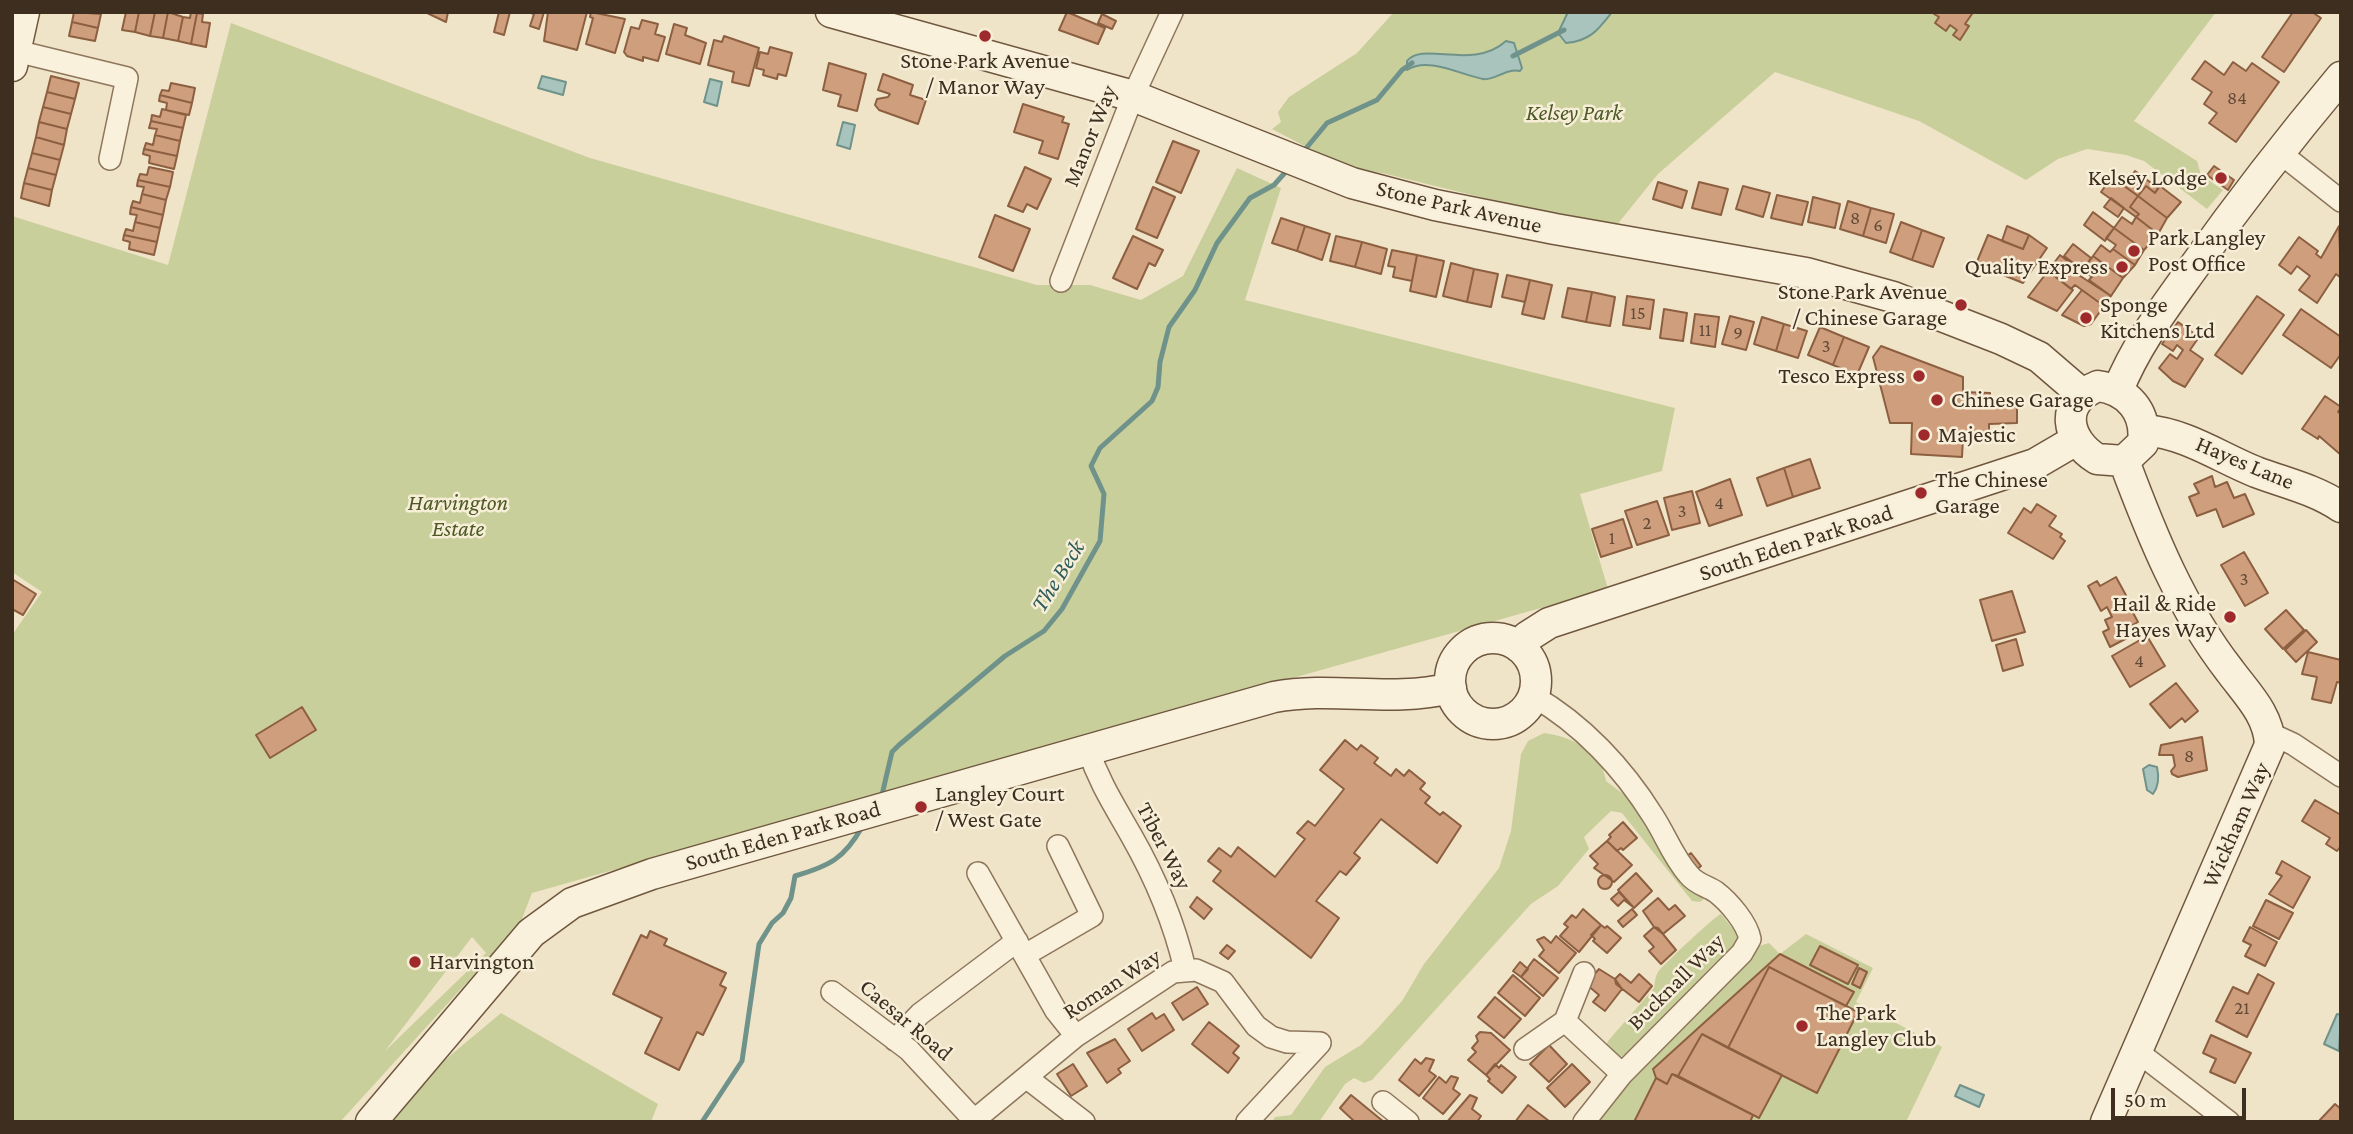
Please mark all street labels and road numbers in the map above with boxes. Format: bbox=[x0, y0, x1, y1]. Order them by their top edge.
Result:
street label: Manor Way bbox=[1057, 81, 1123, 191]
street label: Stone Park Avenue bbox=[1373, 175, 1545, 239]
street label: Hayes Lane bbox=[2192, 430, 2298, 496]
street label: South Eden Park Road bbox=[1696, 499, 1896, 587]
street label: Wickham Way bbox=[2196, 758, 2276, 892]
street label: South Eden Park Road bbox=[682, 795, 884, 877]
street label: Tiber Way bbox=[1130, 798, 1198, 894]
street label: Bucknall Way bbox=[1622, 928, 1730, 1036]
street label: Roman Way bbox=[1058, 942, 1166, 1026]
street label: Caesar Road bbox=[854, 973, 958, 1067]

